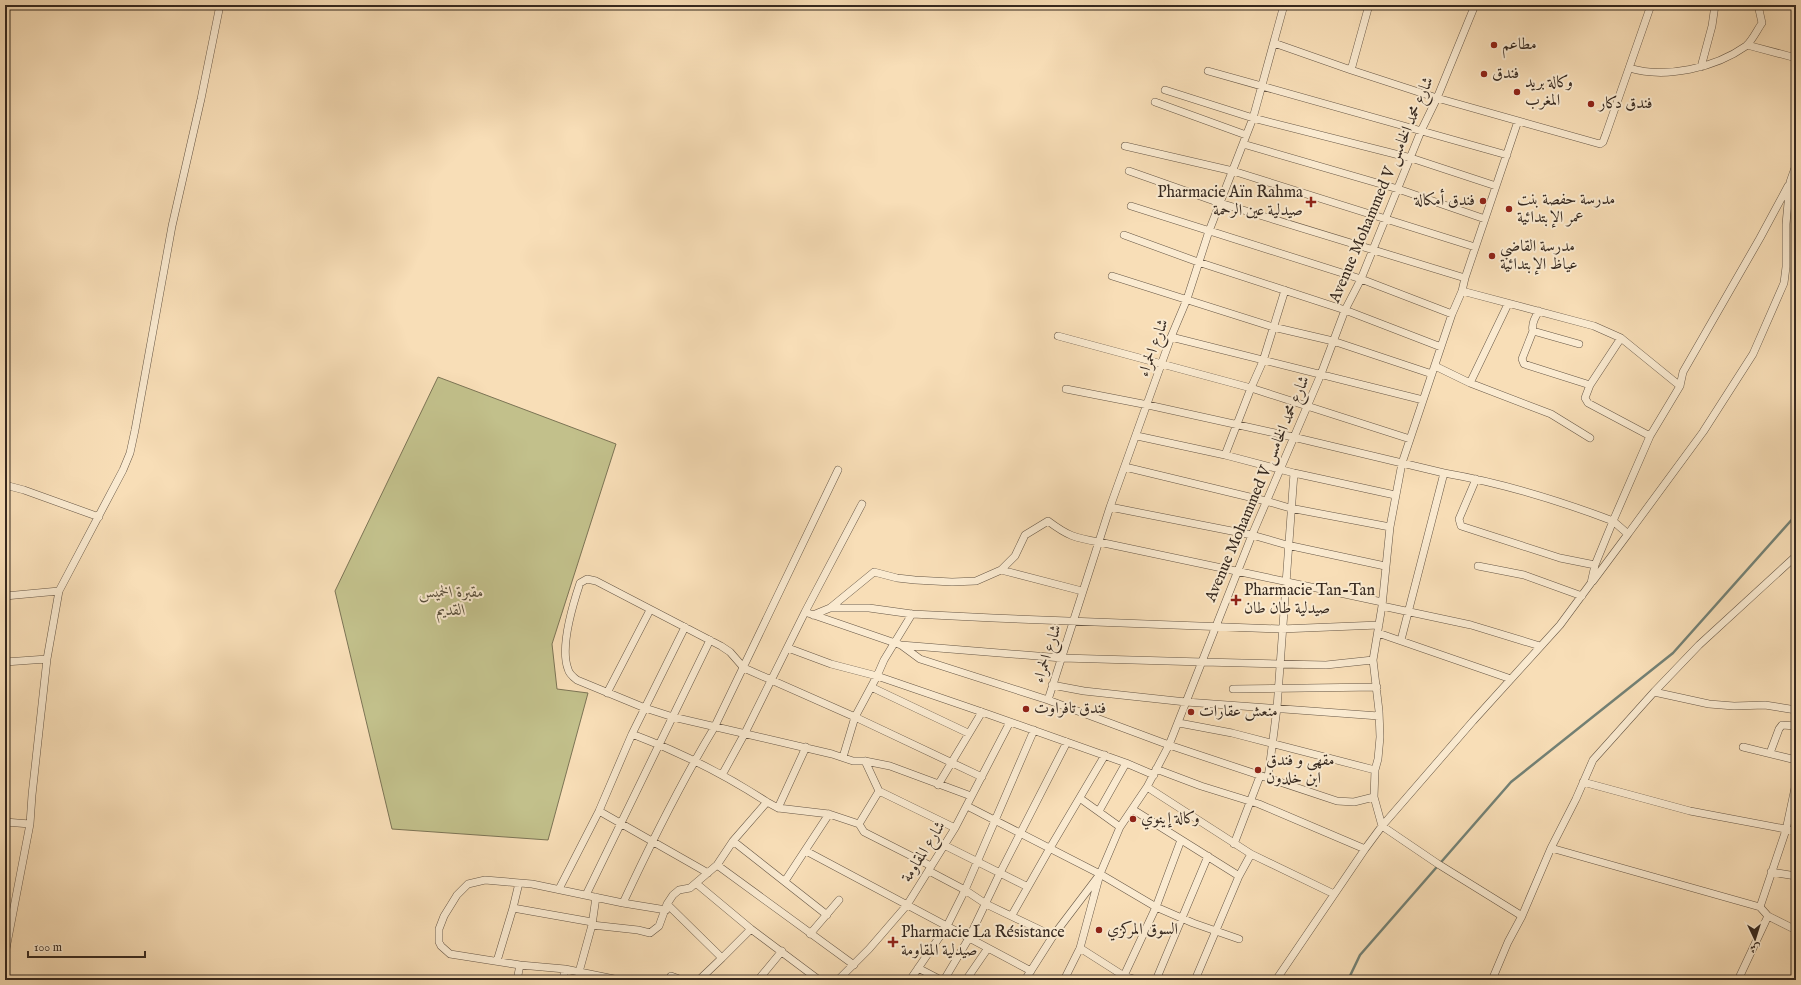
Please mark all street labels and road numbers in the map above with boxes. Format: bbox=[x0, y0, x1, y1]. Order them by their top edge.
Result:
street label: Avenue Mohammed V شارع محمد الخامس bbox=[1325, 74, 1441, 308]
street label: شارع الحمراء bbox=[1134, 316, 1176, 380]
street label: Avenue Mohammed V شارع محمد الخامس bbox=[1201, 373, 1317, 607]
street label: شارع الحمراء bbox=[1029, 622, 1069, 686]
street label: شارع المقاومة bbox=[897, 818, 952, 888]

